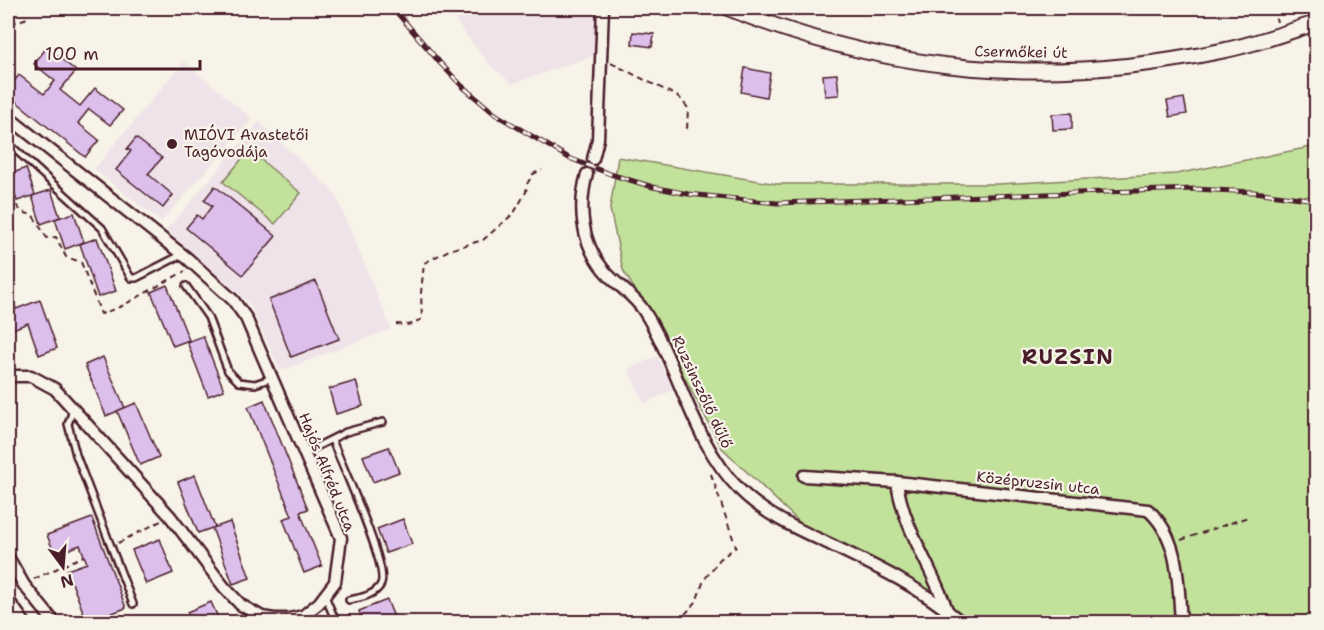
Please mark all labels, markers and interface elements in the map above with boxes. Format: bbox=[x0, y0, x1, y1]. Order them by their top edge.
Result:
scale bar bbox=[36, 33, 200, 71]
street label: Csermőkei út bbox=[974, 41, 1068, 63]
text: 100 m bbox=[45, 42, 99, 66]
place label: MIÓVI Avastetői Tagóvodája bbox=[184, 124, 309, 162]
marker: MIÓVI Avastetői Tagóvodája bbox=[165, 137, 179, 151]
street label: Ruzsinszőlő dűlő bbox=[667, 333, 737, 451]
district label: RUZSIN bbox=[1022, 343, 1114, 371]
street label: Hajós Alfréd utca bbox=[294, 410, 360, 535]
street label: Középruzsin utca bbox=[975, 467, 1101, 499]
north arrow bbox=[33, 537, 93, 597]
text: N bbox=[58, 569, 76, 593]

